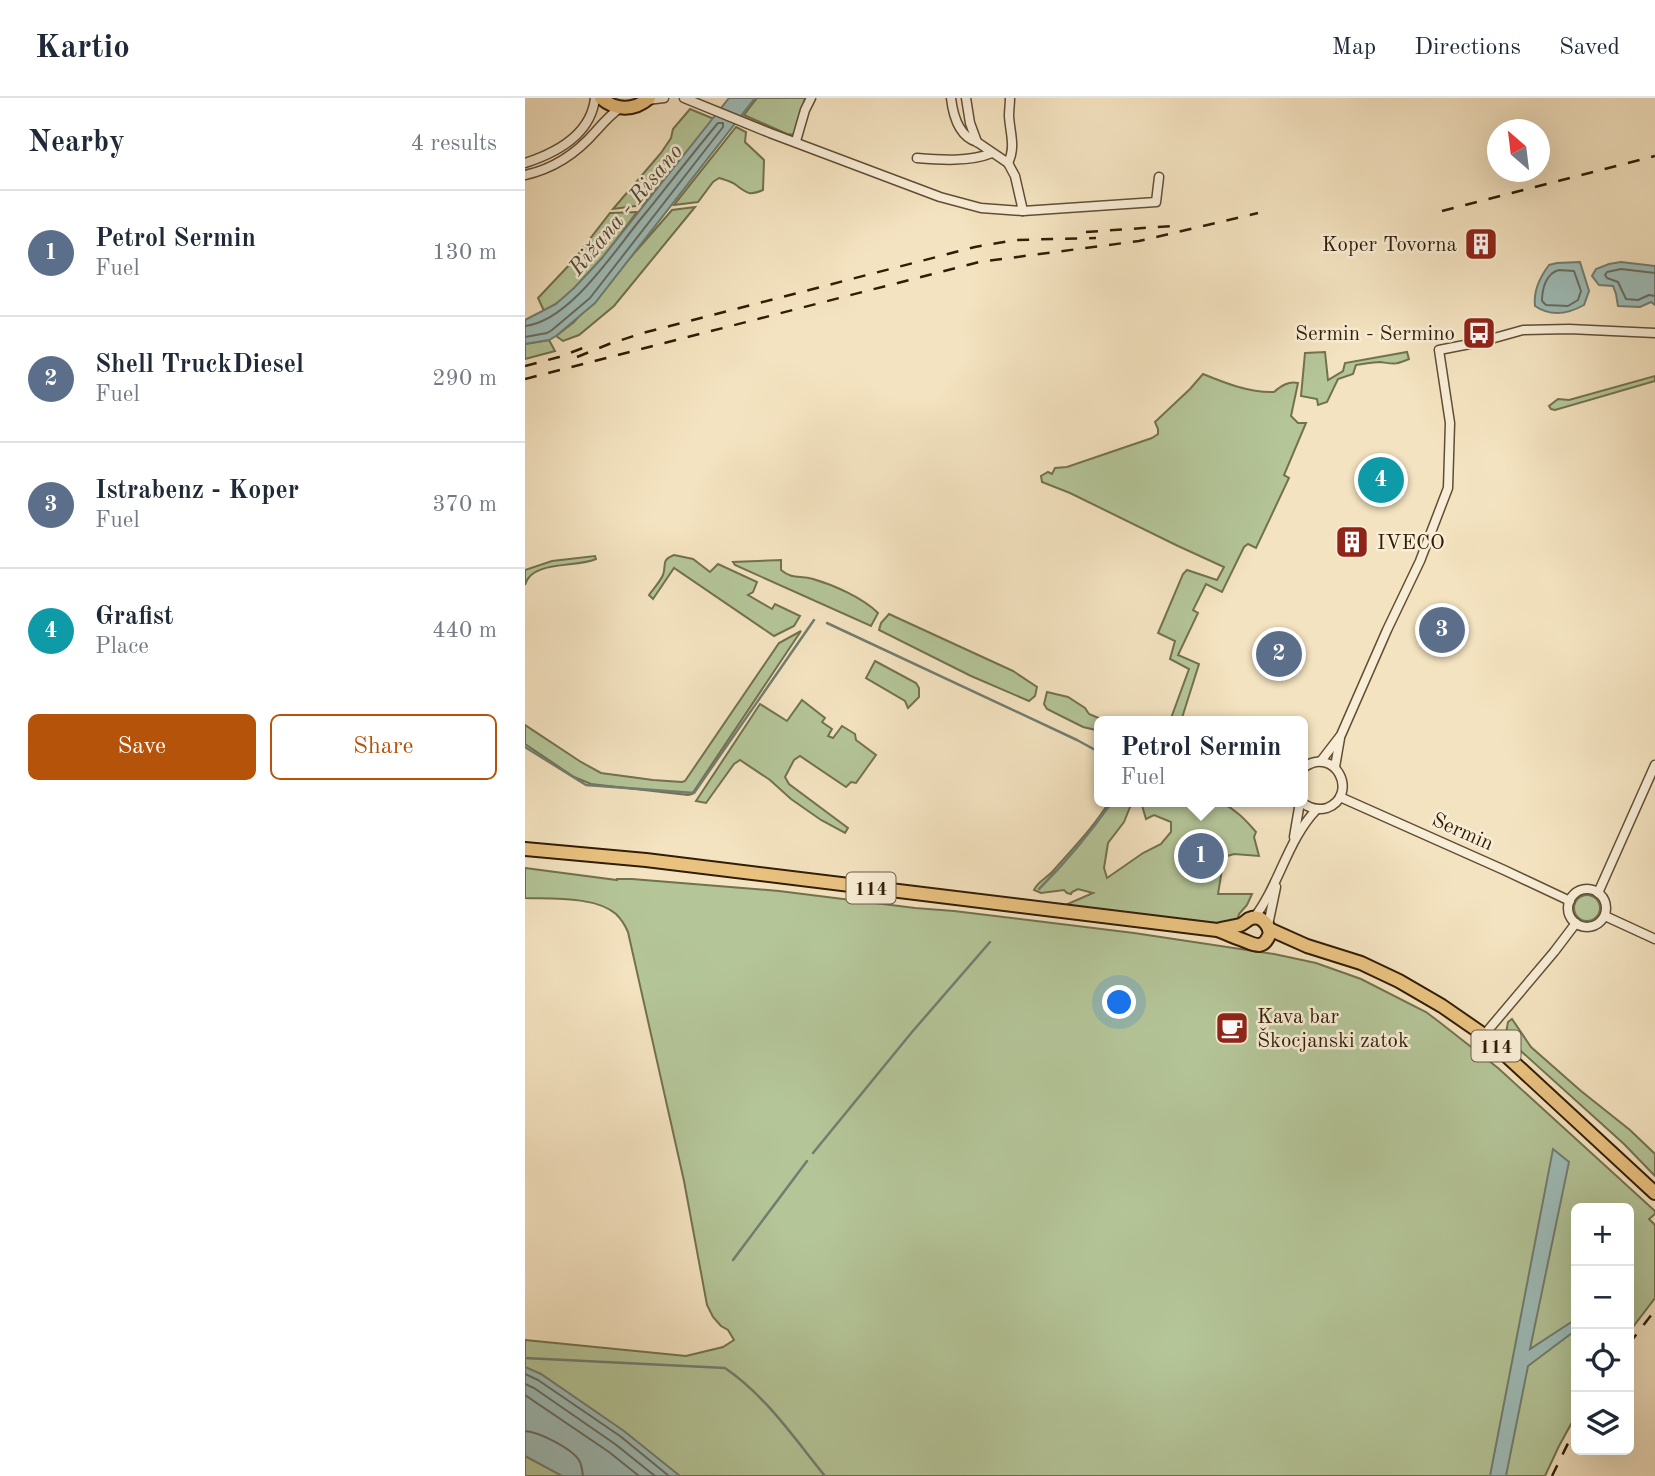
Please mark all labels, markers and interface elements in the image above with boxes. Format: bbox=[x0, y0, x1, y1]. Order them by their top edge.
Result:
text: Kartio bbox=[35, 32, 130, 65]
text: Map bbox=[1332, 36, 1376, 60]
text: Directions bbox=[1414, 36, 1521, 60]
text: Saved bbox=[1559, 36, 1620, 60]
north arrow bbox=[1487, 119, 1550, 182]
text: Nearby bbox=[28, 128, 125, 158]
text: 4 results bbox=[411, 132, 497, 155]
water label: Rižana - Risano bbox=[564, 140, 688, 281]
building icon: Koper Tovorna bbox=[1462, 225, 1500, 263]
text: Petrol Sermin bbox=[95, 226, 256, 252]
place label: Koper Tovorna bbox=[1322, 235, 1457, 256]
text: 1 bbox=[44, 241, 58, 264]
text: 130 m bbox=[432, 241, 497, 264]
text: Fuel bbox=[95, 257, 140, 280]
bus stop icon: Sermin - Sermino bbox=[1460, 314, 1498, 352]
place label: Sermin - Sermino bbox=[1295, 324, 1455, 345]
text: Shell TruckDiesel bbox=[95, 352, 304, 378]
text: 2 bbox=[44, 367, 58, 390]
text: 290 m bbox=[432, 367, 497, 390]
text: Fuel bbox=[95, 383, 140, 406]
pin: 4 bbox=[1358, 454, 1404, 506]
text: Istrabenz - Koper bbox=[95, 478, 299, 504]
text: 3 bbox=[44, 493, 58, 516]
text: 370 m bbox=[432, 493, 497, 516]
text: Fuel bbox=[95, 509, 140, 532]
building icon: IVECO bbox=[1333, 523, 1371, 561]
place label: IVECO bbox=[1377, 533, 1445, 554]
text: Grafist bbox=[95, 604, 173, 630]
pin: 3 bbox=[1419, 604, 1465, 656]
text: 4 bbox=[44, 619, 58, 642]
text: 440 m bbox=[432, 619, 497, 642]
pin: 2 bbox=[1256, 628, 1302, 680]
text: Place bbox=[95, 635, 149, 658]
button: Save bbox=[28, 714, 256, 780]
button: Share bbox=[270, 714, 497, 780]
popup bbox=[1094, 716, 1308, 807]
text: Petrol Sermin bbox=[1121, 735, 1281, 761]
text: Fuel bbox=[1121, 766, 1165, 789]
street label: Sermin bbox=[1428, 810, 1496, 855]
pin: 1 bbox=[1178, 830, 1224, 882]
road number: 114 bbox=[847, 873, 895, 904]
your location bbox=[1102, 985, 1136, 1019]
place label: Kava bar Škocjanski zatok bbox=[1257, 1007, 1409, 1052]
cafe icon: Kava bar Škocjanski zatok bbox=[1213, 1009, 1251, 1047]
road number: 114 bbox=[1471, 1030, 1521, 1062]
map controls bbox=[1571, 1203, 1634, 1455]
button: + bbox=[1571, 1203, 1634, 1266]
button: − bbox=[1571, 1266, 1634, 1329]
button: locate bbox=[1571, 1329, 1634, 1392]
button: layers bbox=[1571, 1392, 1634, 1455]

